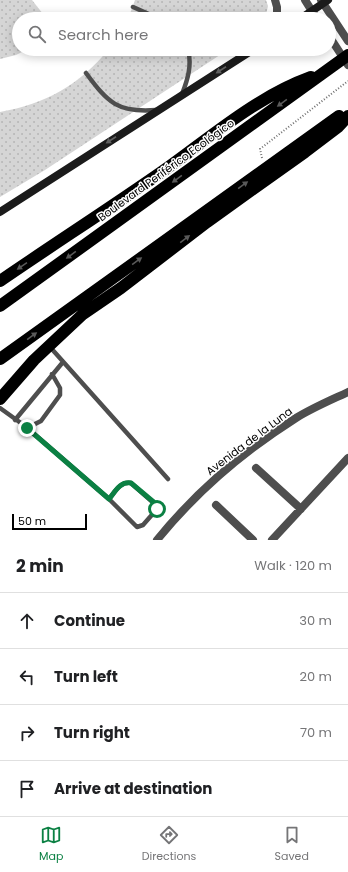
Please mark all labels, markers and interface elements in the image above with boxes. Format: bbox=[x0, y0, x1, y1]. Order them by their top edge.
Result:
search box bbox=[12, 12, 336, 56]
icon: search bbox=[26, 23, 48, 45]
text: Search here bbox=[58, 24, 148, 45]
one-way arrow bbox=[216, 66, 226, 74]
one-way arrow bbox=[277, 99, 288, 107]
street label: Boulevard Periférico Ecológico bbox=[94, 115, 238, 225]
one-way arrow bbox=[106, 136, 117, 144]
one-way arrow bbox=[171, 175, 182, 183]
one-way arrow bbox=[238, 181, 249, 189]
one-way arrow bbox=[180, 235, 191, 243]
one-way arrow bbox=[66, 250, 76, 258]
one-way arrow bbox=[132, 256, 143, 265]
one-way arrow bbox=[16, 262, 28, 269]
one-way arrow bbox=[26, 332, 37, 340]
street label: Avenida de la Luna bbox=[202, 403, 296, 479]
route end bbox=[18, 419, 36, 437]
route start bbox=[148, 500, 166, 518]
scale bar bbox=[12, 512, 87, 531]
text: 50 m bbox=[18, 513, 46, 529]
text: 2 min bbox=[16, 554, 64, 578]
text: Walk · 120 m bbox=[254, 556, 332, 575]
icon: ahead bbox=[16, 610, 38, 632]
text: Continue bbox=[54, 610, 125, 631]
text: 30 m bbox=[299, 611, 332, 630]
icon: left bbox=[16, 666, 38, 688]
text: Turn left bbox=[54, 666, 118, 687]
text: 20 m bbox=[299, 667, 332, 686]
icon: right bbox=[16, 722, 38, 744]
text: Turn right bbox=[54, 722, 130, 743]
text: 70 m bbox=[300, 723, 332, 742]
icon: arrive bbox=[16, 778, 38, 800]
text: Arrive at destination bbox=[54, 778, 212, 799]
tab: Map bbox=[39, 824, 63, 865]
tab: Directions bbox=[142, 824, 196, 865]
tab: Saved bbox=[275, 824, 309, 865]

